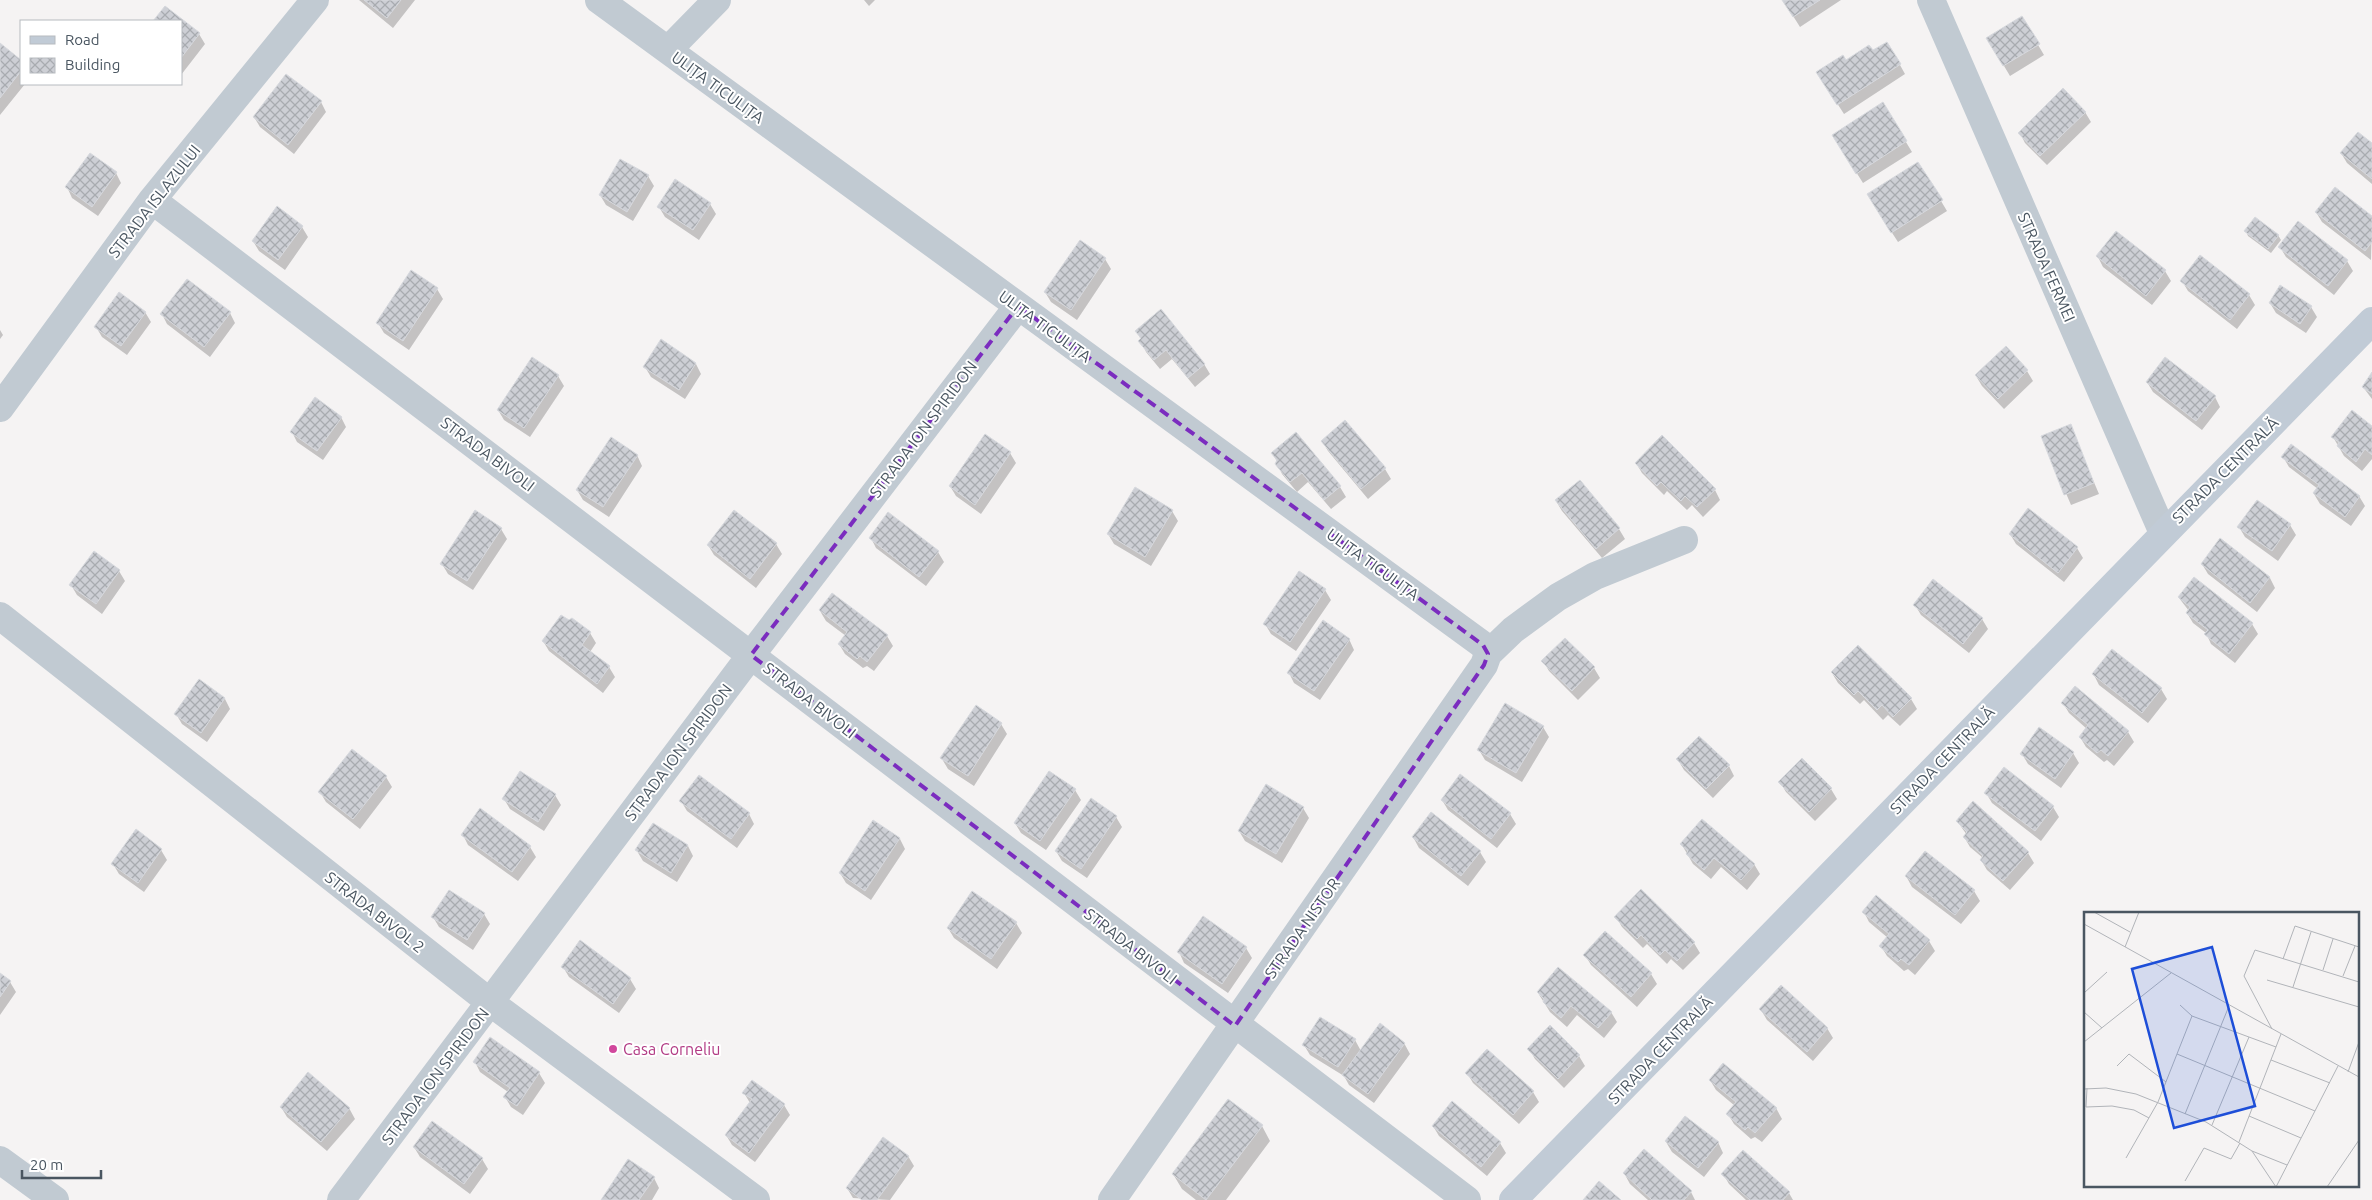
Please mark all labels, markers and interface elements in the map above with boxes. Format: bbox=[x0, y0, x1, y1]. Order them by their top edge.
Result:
legend bbox=[20, 20, 182, 85]
text: Road bbox=[65, 31, 100, 48]
street label: ULIȚA TICULIȚA bbox=[668, 47, 768, 127]
text: Building bbox=[65, 56, 120, 73]
street label: STRADA ISLAZULUI bbox=[104, 141, 204, 261]
street label: STRADA FERMEI bbox=[2015, 210, 2079, 324]
street label: ULIȚA TICULIȚA bbox=[995, 286, 1095, 366]
street label: STRADA ION SPIRIDON bbox=[866, 357, 980, 501]
street label: STRADA CENTRALĂ bbox=[2168, 412, 2282, 527]
street label: STRADA BIVOLI bbox=[438, 413, 538, 495]
street label: ULIȚA TICULIȚA bbox=[1323, 524, 1423, 604]
street label: STRADA BIVOLI bbox=[760, 658, 860, 742]
street label: STRADA ION SPIRIDON bbox=[621, 680, 735, 824]
street label: STRADA CENTRALĂ bbox=[1885, 701, 1998, 817]
street label: STRADA BIVOL 2 bbox=[322, 868, 428, 956]
street label: STRADA NISTOR bbox=[1261, 874, 1343, 982]
street label: STRADA BIVOLI bbox=[1081, 904, 1181, 988]
inset map bbox=[2084, 912, 2360, 1188]
street label: STRADA CENTRALĂ bbox=[1603, 991, 1716, 1107]
street label: STRADA ION SPIRIDON bbox=[378, 1004, 492, 1148]
place label: Casa Corneliu bbox=[623, 1040, 720, 1058]
marker: Casa Corneliu bbox=[607, 1043, 619, 1055]
scale bar bbox=[22, 1148, 101, 1180]
text: 20 m bbox=[30, 1156, 63, 1173]

